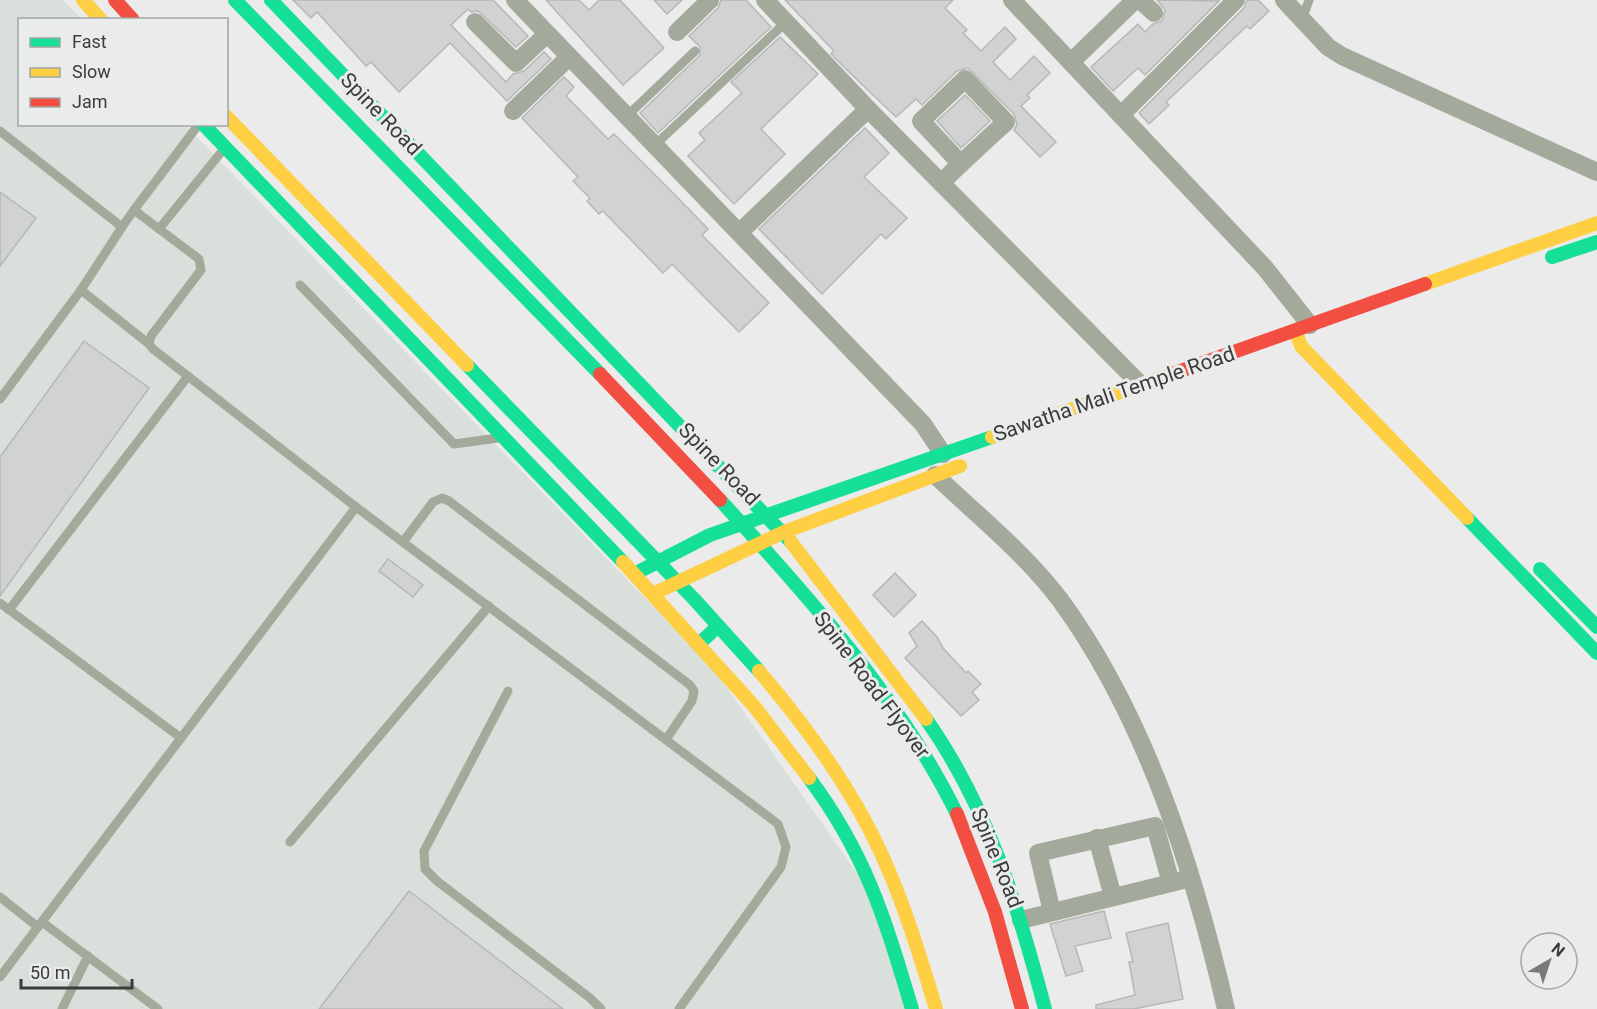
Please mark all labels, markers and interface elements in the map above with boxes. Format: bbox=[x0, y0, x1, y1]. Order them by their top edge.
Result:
legend bbox=[18, 18, 228, 126]
text: Fast bbox=[72, 31, 107, 52]
text: Slow bbox=[72, 61, 111, 82]
street label: Spine Road bbox=[336, 68, 426, 160]
text: Jam bbox=[72, 91, 108, 112]
street label: Sawatha Mali Temple Road bbox=[990, 341, 1238, 447]
street label: Spine Road bbox=[674, 418, 764, 510]
street label: Spine Road Flyover bbox=[809, 607, 935, 763]
street label: Spine Road bbox=[966, 805, 1028, 911]
north arrow bbox=[1519, 931, 1579, 991]
text: N bbox=[1548, 939, 1568, 961]
scale bar bbox=[21, 952, 132, 990]
text: 50 m bbox=[30, 962, 70, 983]

